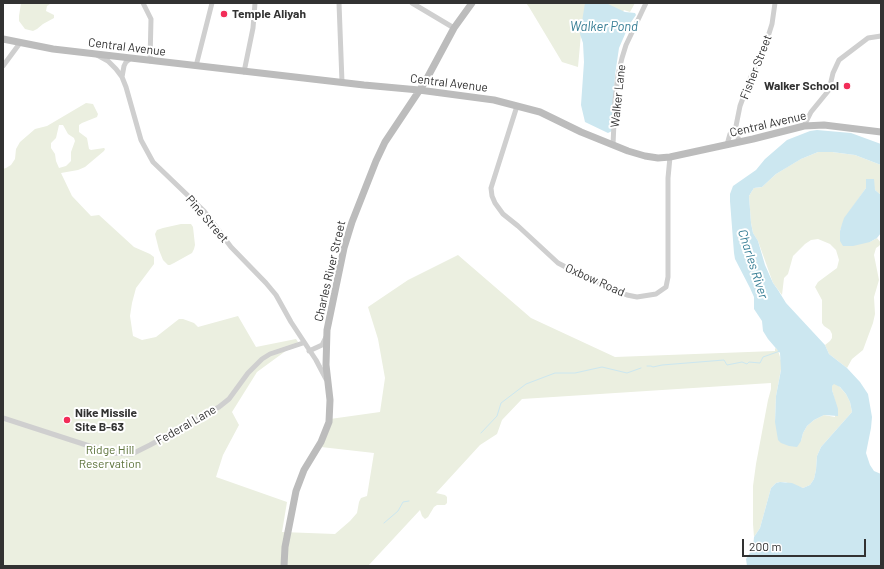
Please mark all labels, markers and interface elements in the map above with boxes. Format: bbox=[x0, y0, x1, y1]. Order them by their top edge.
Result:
place label: Temple Aliyah bbox=[232, 7, 306, 21]
marker: Temple Aliyah bbox=[219, 9, 229, 19]
water label: Walker Pond bbox=[570, 19, 638, 35]
street label: Fisher Street bbox=[737, 33, 775, 101]
street label: Central Avenue bbox=[87, 35, 167, 59]
street label: Walker Lane bbox=[608, 64, 628, 128]
street label: Central Avenue bbox=[409, 71, 489, 95]
place label: Walker School bbox=[764, 79, 839, 93]
marker: Walker School bbox=[842, 81, 852, 91]
street label: Central Avenue bbox=[728, 108, 808, 140]
street label: Pine Street bbox=[183, 192, 231, 246]
street label: Charles River Street bbox=[311, 219, 349, 323]
water label: Charles River bbox=[734, 227, 772, 301]
street label: Oxbow Road bbox=[563, 261, 627, 299]
street label: Federal Lane bbox=[153, 402, 219, 448]
place label: Nike Missile Site B-63 bbox=[75, 406, 137, 434]
marker: Nike Missile Site B-63 bbox=[62, 415, 72, 425]
park label: Ridge Hill Reservation bbox=[79, 443, 141, 471]
scale bar bbox=[744, 531, 868, 557]
text: 200 m bbox=[749, 539, 781, 553]

